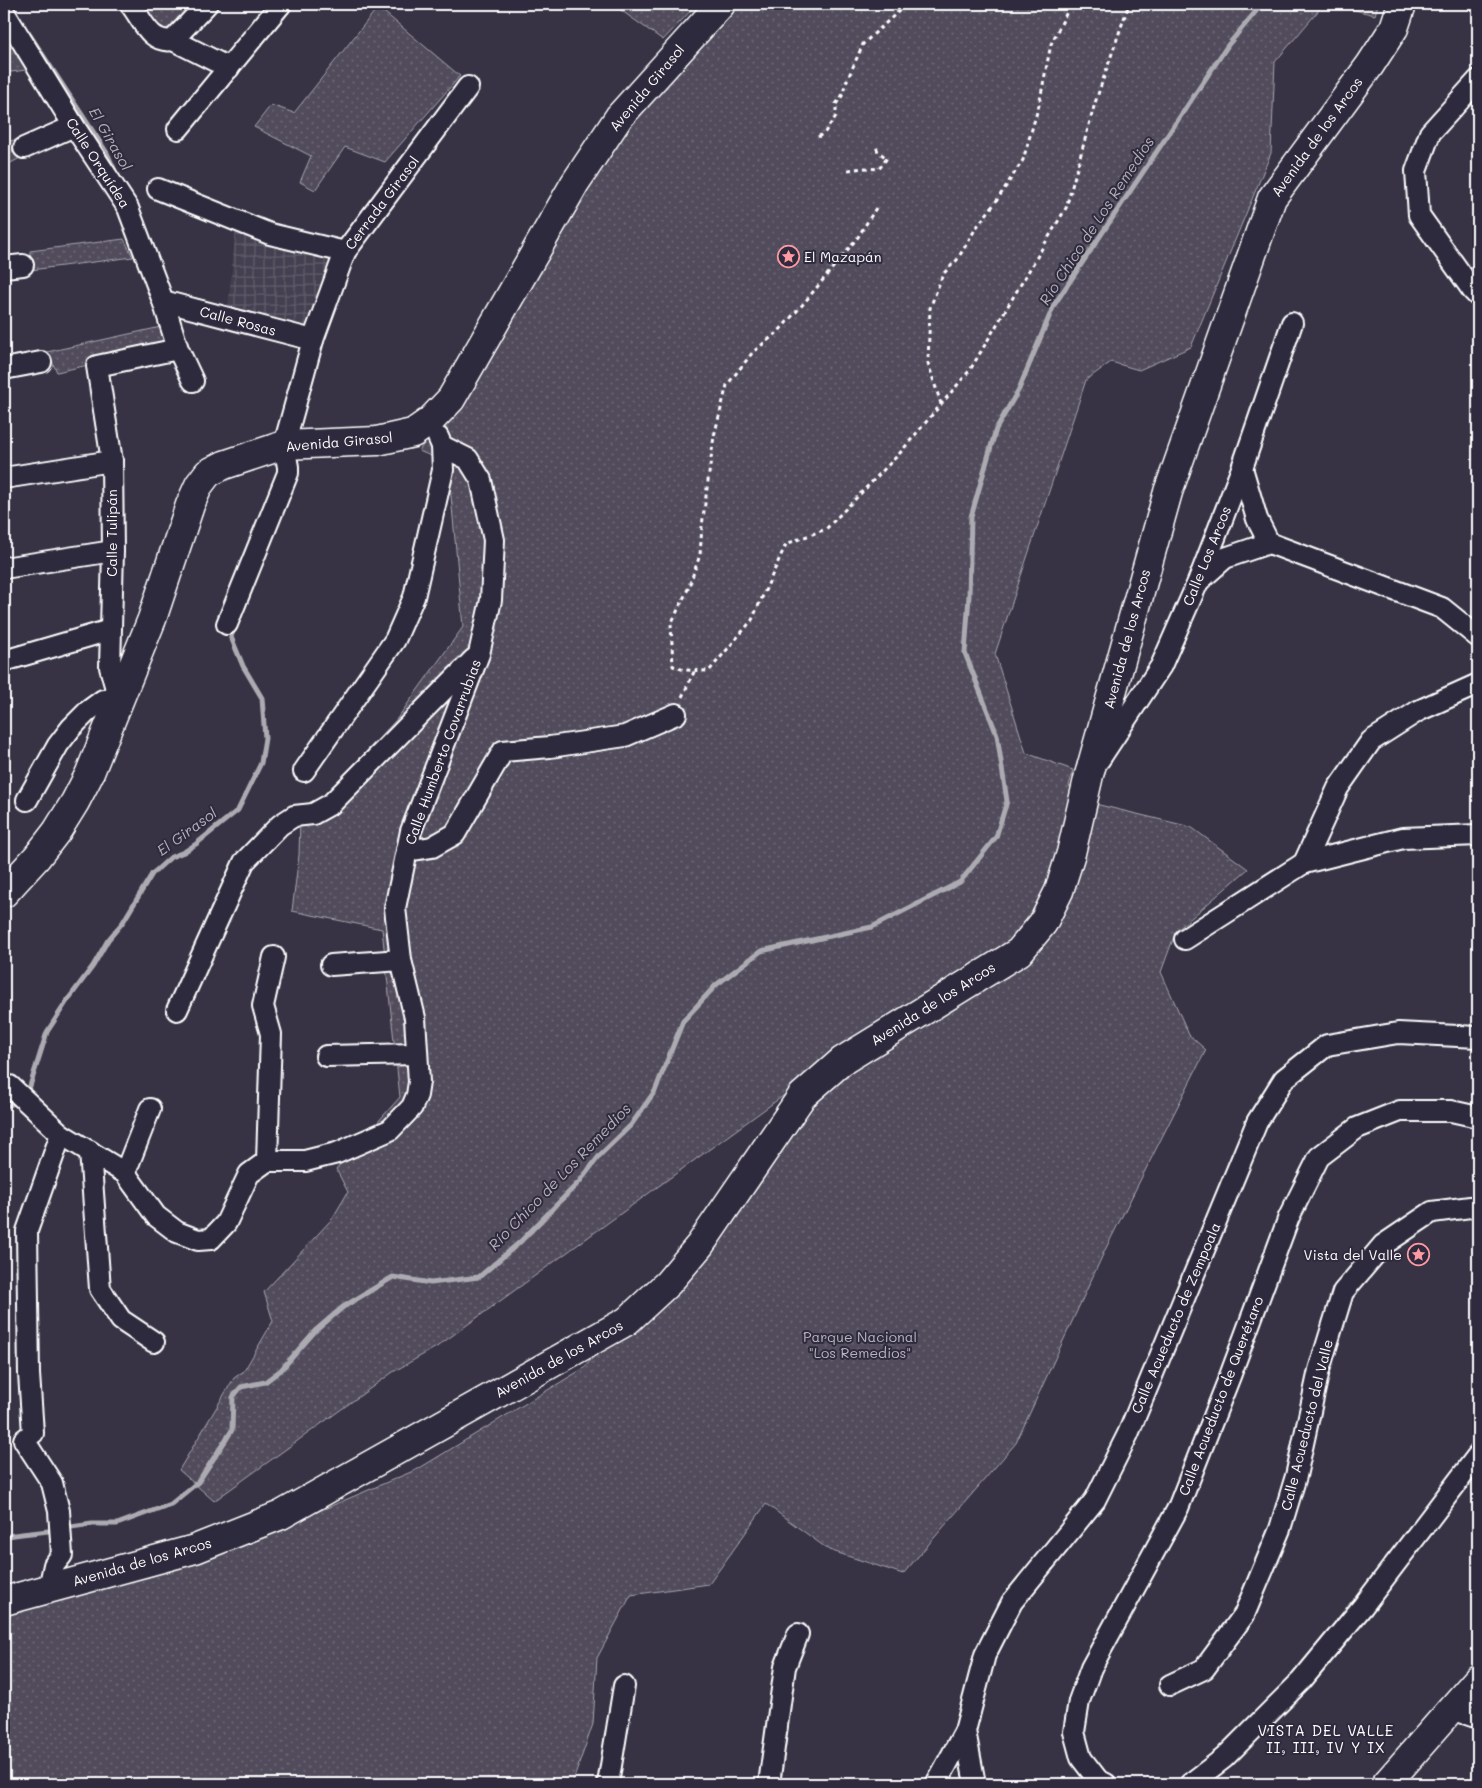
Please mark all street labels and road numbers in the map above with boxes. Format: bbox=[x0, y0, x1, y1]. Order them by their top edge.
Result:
street label: Avenida Girasol bbox=[605, 40, 688, 135]
street label: Avenida de los Arcos bbox=[1267, 73, 1367, 200]
street label: Calle Orquídea bbox=[62, 114, 135, 212]
street label: Cerrada Girasol bbox=[340, 152, 423, 253]
street label: Calle Rosas bbox=[198, 301, 279, 340]
street label: Avenida Girasol bbox=[285, 427, 393, 456]
street label: Calle Tulipán bbox=[102, 489, 121, 577]
street label: Calle Los Arcos bbox=[1178, 503, 1235, 608]
street label: Avenida de los Arcos bbox=[1099, 567, 1154, 711]
street label: Calle Humberto Covarrubias bbox=[400, 656, 485, 847]
street label: Avenida de los Arcos bbox=[867, 957, 999, 1050]
street label: Calle Acueducto de Zempoala bbox=[1127, 1219, 1225, 1416]
street label: Calle Acueducto de Querétaro bbox=[1174, 1293, 1267, 1498]
street label: Avenida de los Arcos bbox=[491, 1315, 626, 1402]
street label: Calle Acueducto del Valle bbox=[1276, 1337, 1337, 1512]
street label: Avenida de los Arcos bbox=[70, 1533, 214, 1590]

